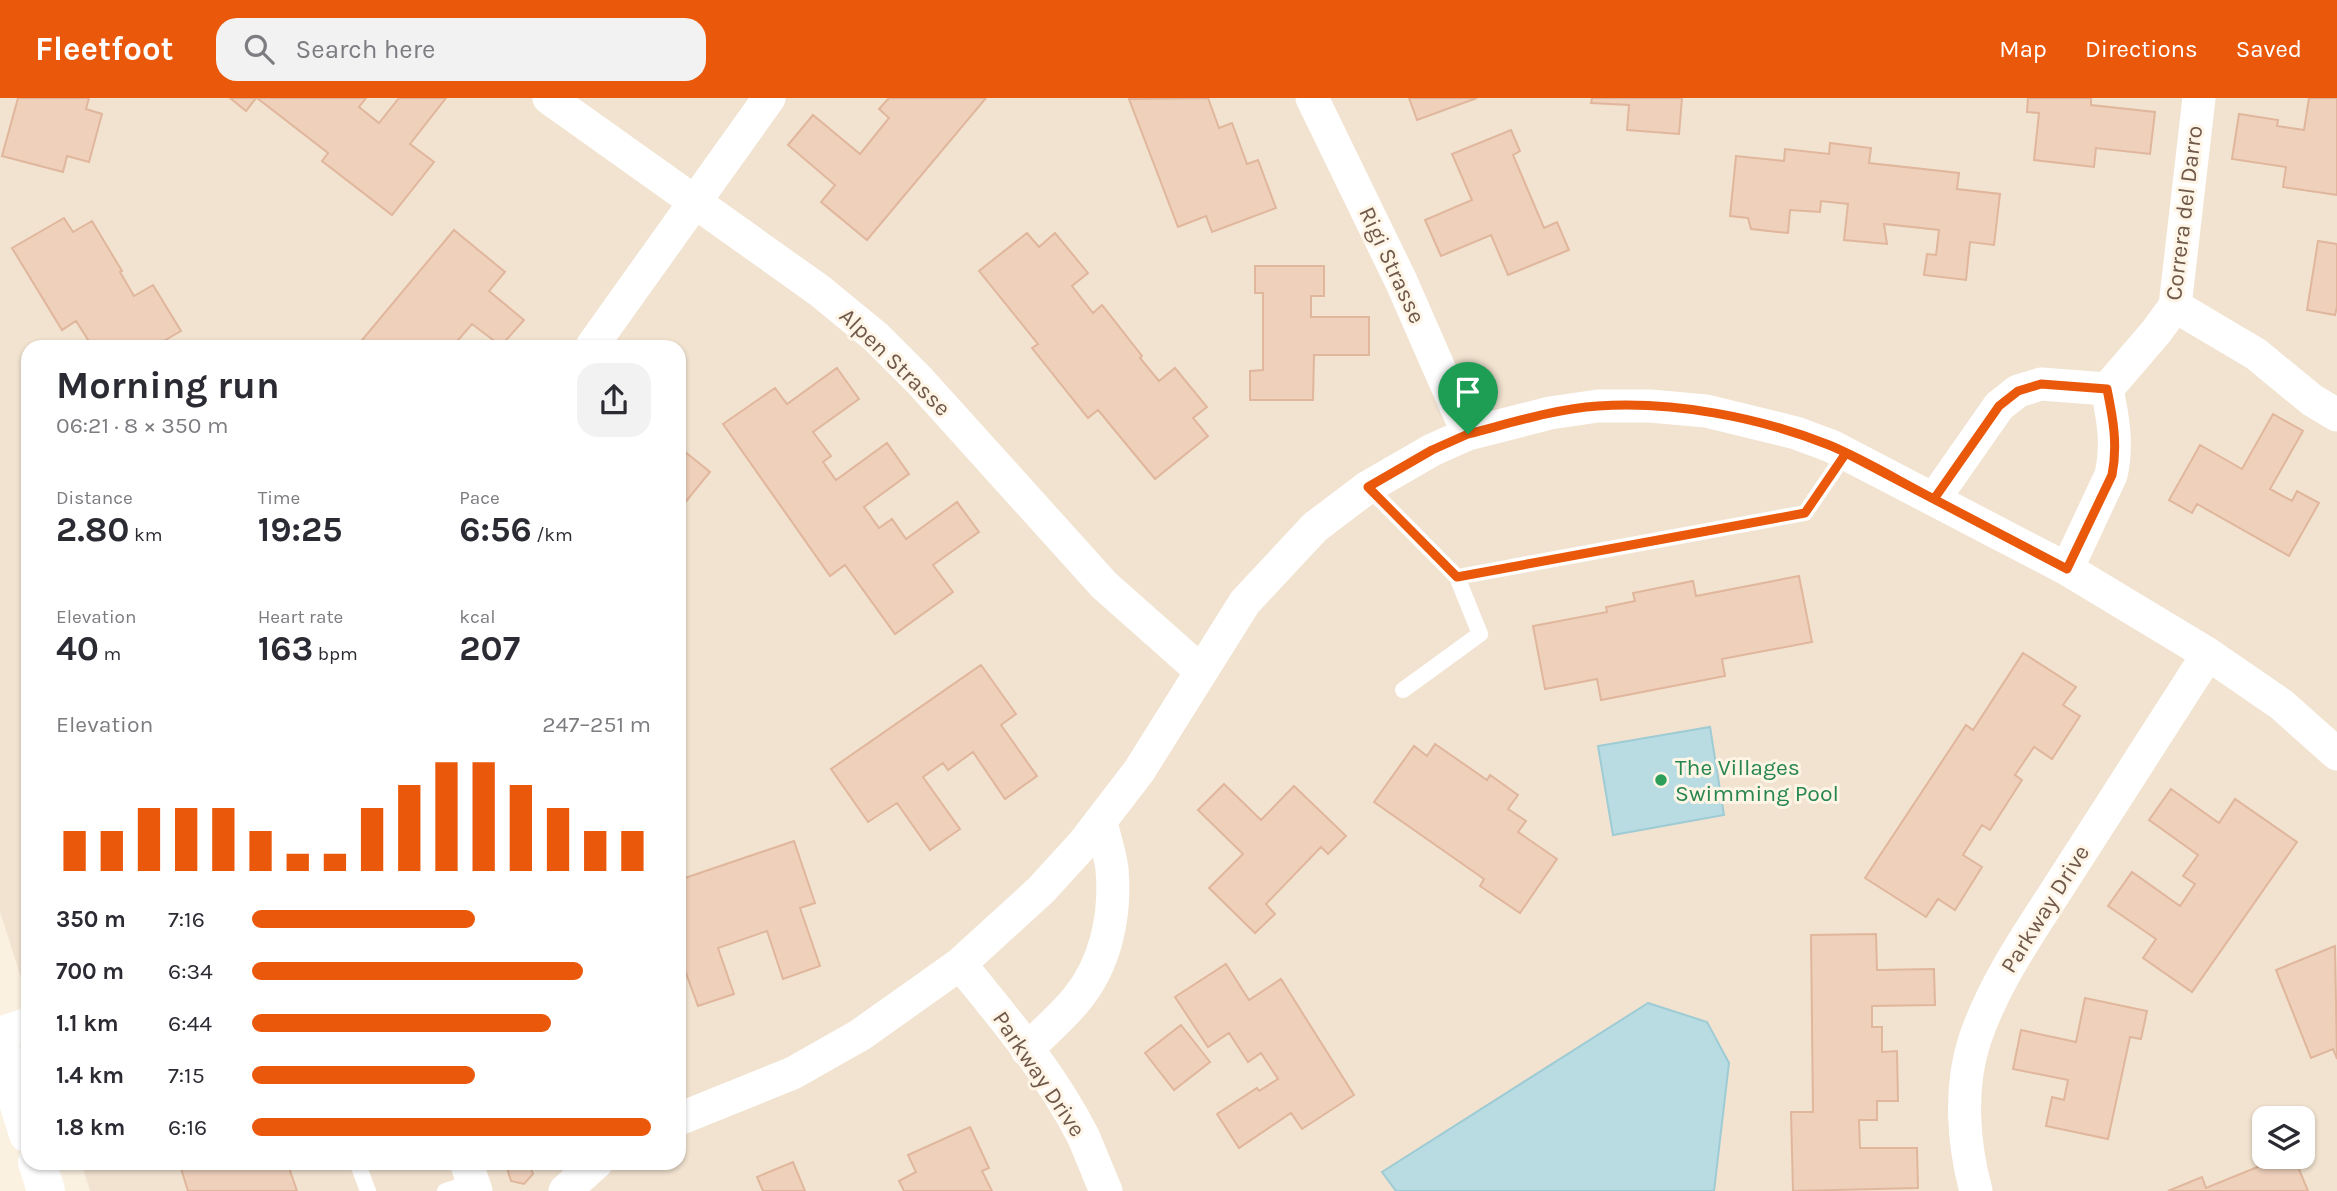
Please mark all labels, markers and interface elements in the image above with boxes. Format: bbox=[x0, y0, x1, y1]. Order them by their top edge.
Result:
search box bbox=[216, 18, 706, 81]
text: Fleetfoot bbox=[35, 30, 174, 68]
icon: search bbox=[240, 30, 278, 68]
text: Search here bbox=[296, 34, 435, 65]
text: Map bbox=[1999, 35, 2047, 63]
text: Directions bbox=[2085, 35, 2198, 63]
text: Saved bbox=[2236, 35, 2302, 63]
street label: Correra del Darro bbox=[2160, 124, 2208, 302]
street label: Rigi Strasse bbox=[1353, 202, 1431, 328]
street label: Alpen Strasse bbox=[834, 302, 956, 422]
pin bbox=[1438, 362, 1498, 434]
text: Morning run bbox=[56, 363, 280, 408]
button: share bbox=[577, 363, 651, 437]
icon: arrive bbox=[1449, 373, 1487, 411]
text: 06:21 · 8 × 350 m bbox=[56, 412, 228, 439]
text: Distance bbox=[56, 487, 133, 509]
text: Time bbox=[258, 487, 300, 509]
text: Pace bbox=[459, 487, 500, 509]
text: 2.80 bbox=[56, 509, 129, 550]
text: 19:25 bbox=[258, 509, 342, 550]
text: 6:56 bbox=[459, 509, 532, 550]
text: km bbox=[129, 524, 162, 546]
text: /km bbox=[532, 524, 573, 546]
text: Elevation bbox=[56, 606, 136, 628]
text: Heart rate bbox=[258, 606, 343, 628]
text: kcal bbox=[459, 606, 496, 628]
text: 40 bbox=[56, 628, 99, 669]
text: 163 bbox=[258, 628, 313, 669]
text: 207 bbox=[459, 628, 520, 669]
text: m bbox=[99, 643, 121, 665]
text: bpm bbox=[313, 643, 358, 665]
text: Elevation bbox=[56, 711, 153, 738]
text: 247–251 m bbox=[542, 711, 651, 738]
place label: The Villages Swimming Pool bbox=[1675, 754, 1839, 807]
marker: The Villages Swimming Pool bbox=[1653, 772, 1669, 788]
street label: Parkway Drive bbox=[1995, 840, 2095, 978]
text: 350 m bbox=[56, 906, 126, 933]
text: 7:16 bbox=[168, 906, 205, 933]
text: 700 m bbox=[56, 958, 124, 985]
text: 6:34 bbox=[168, 958, 213, 985]
street label: Parkway Drive bbox=[987, 1006, 1091, 1142]
text: 1.1 km bbox=[56, 1010, 119, 1037]
text: 6:44 bbox=[168, 1010, 212, 1037]
text: 1.4 km bbox=[56, 1062, 124, 1089]
text: 7:15 bbox=[168, 1062, 205, 1089]
map controls bbox=[2252, 1106, 2315, 1169]
button: layers bbox=[2252, 1106, 2315, 1169]
text: 1.8 km bbox=[56, 1114, 125, 1141]
text: 6:16 bbox=[168, 1114, 207, 1141]

